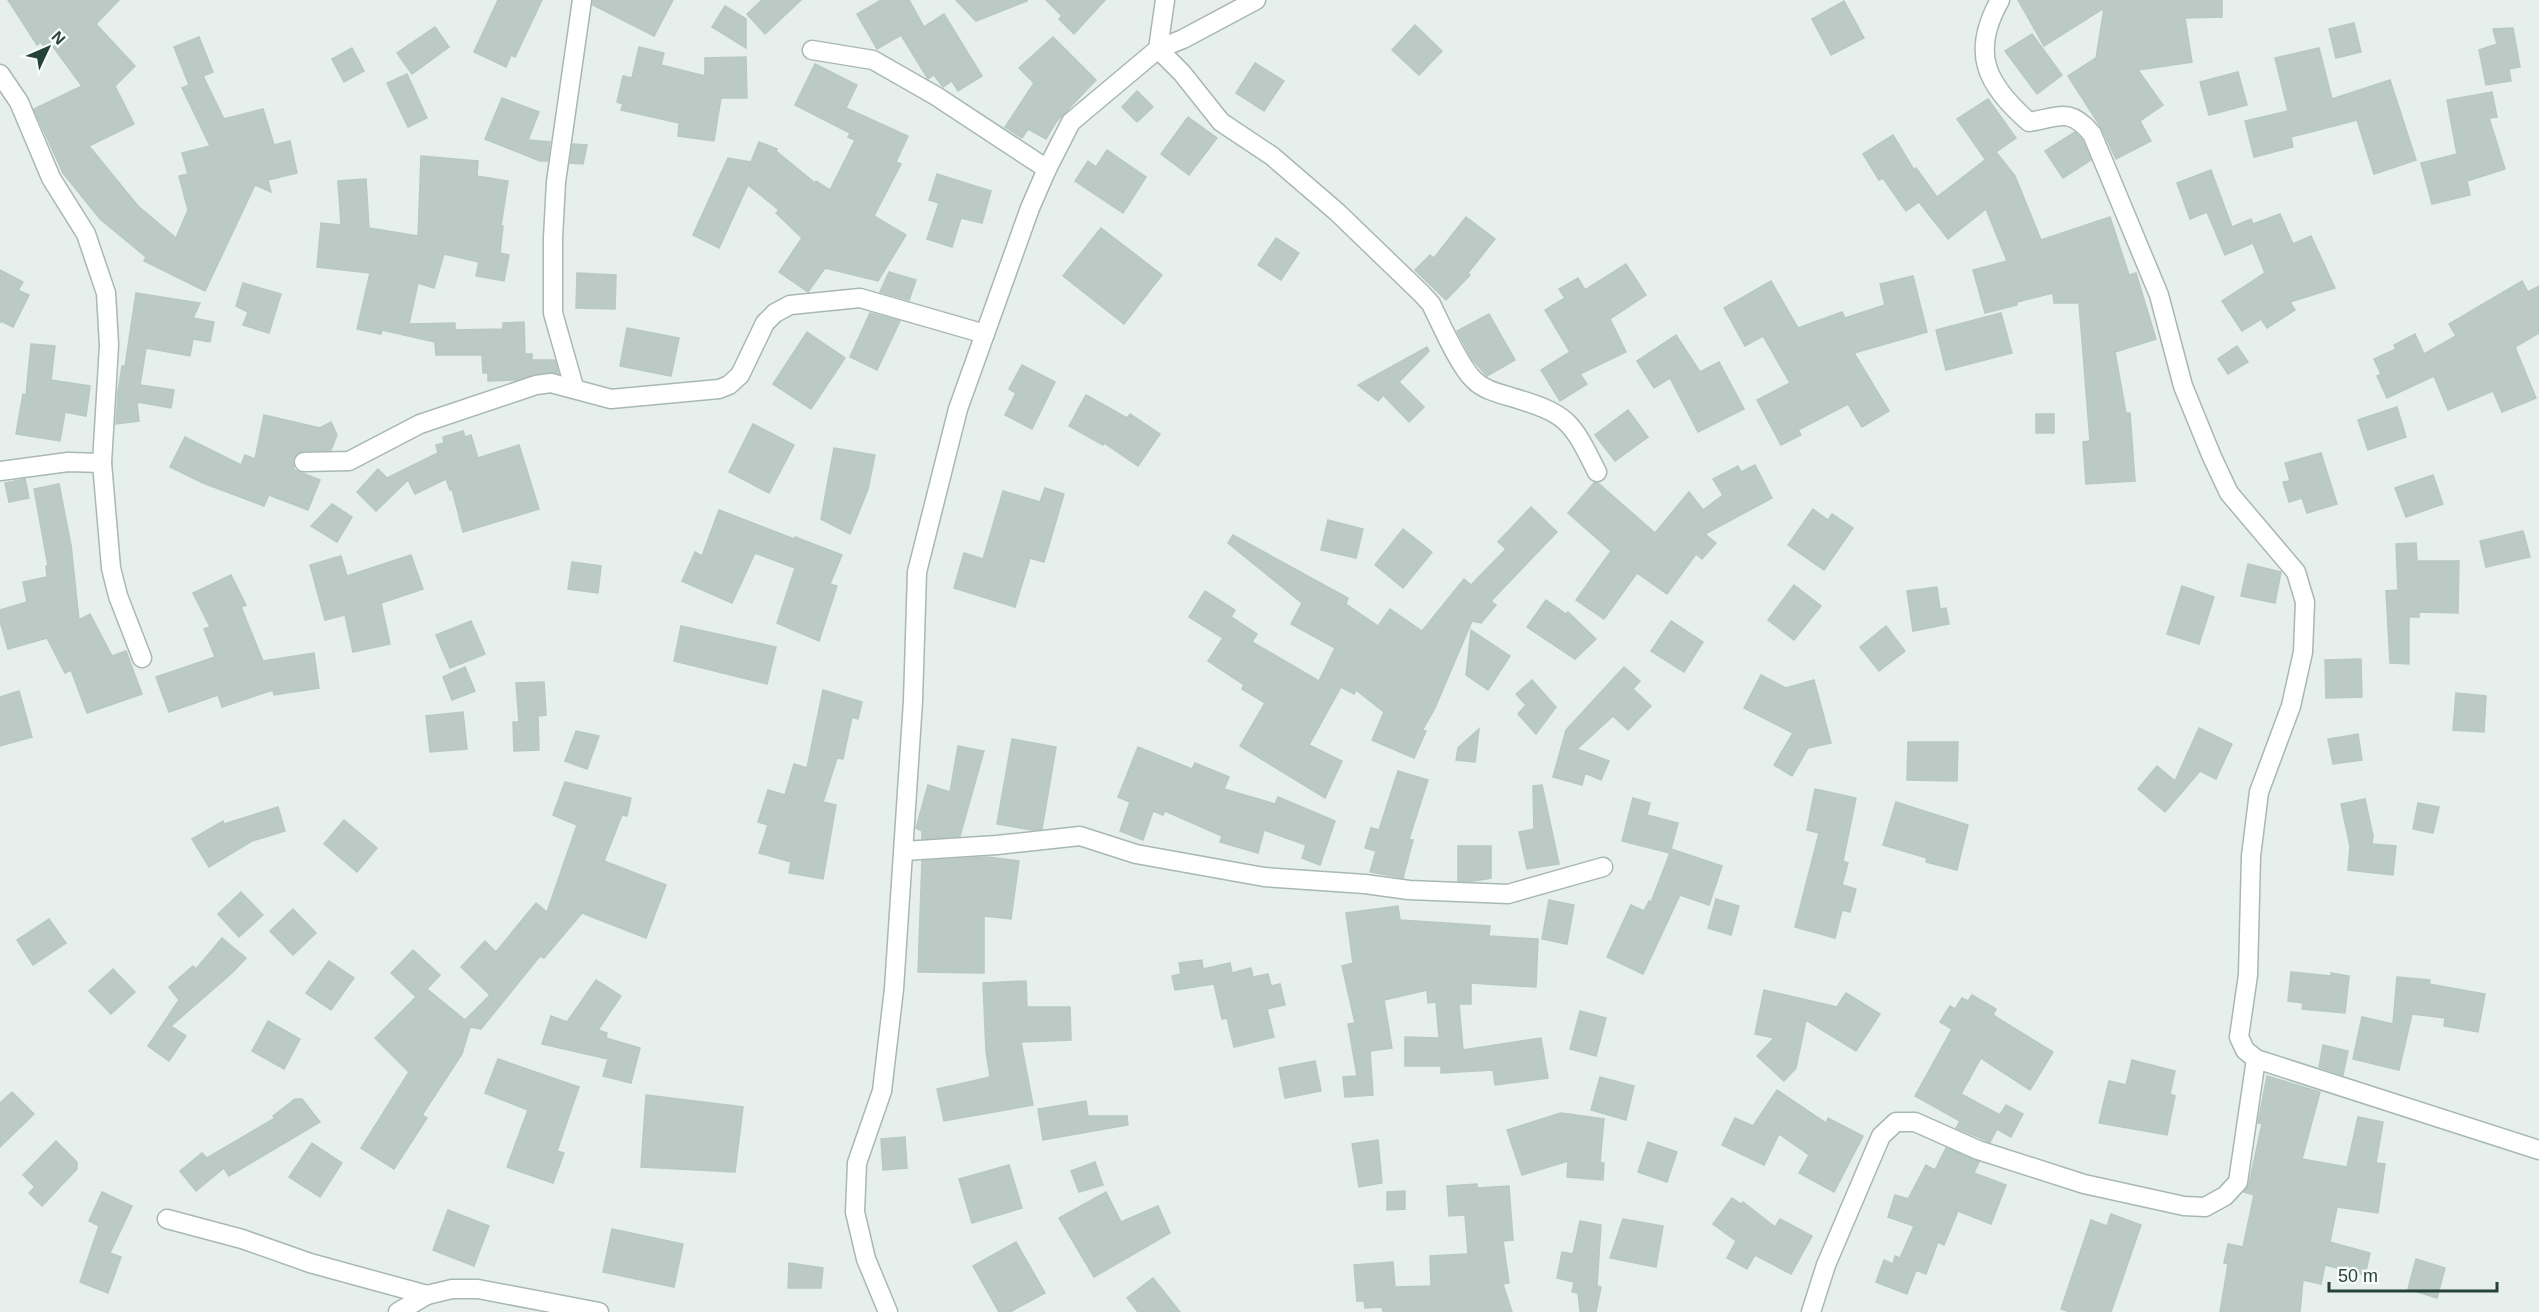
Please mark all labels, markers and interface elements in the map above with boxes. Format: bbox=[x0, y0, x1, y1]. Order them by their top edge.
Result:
north arrow bbox=[18, 18, 78, 78]
text: N bbox=[48, 28, 69, 48]
scale bar bbox=[2329, 1255, 2497, 1293]
text: 50 m bbox=[2338, 1266, 2378, 1286]

